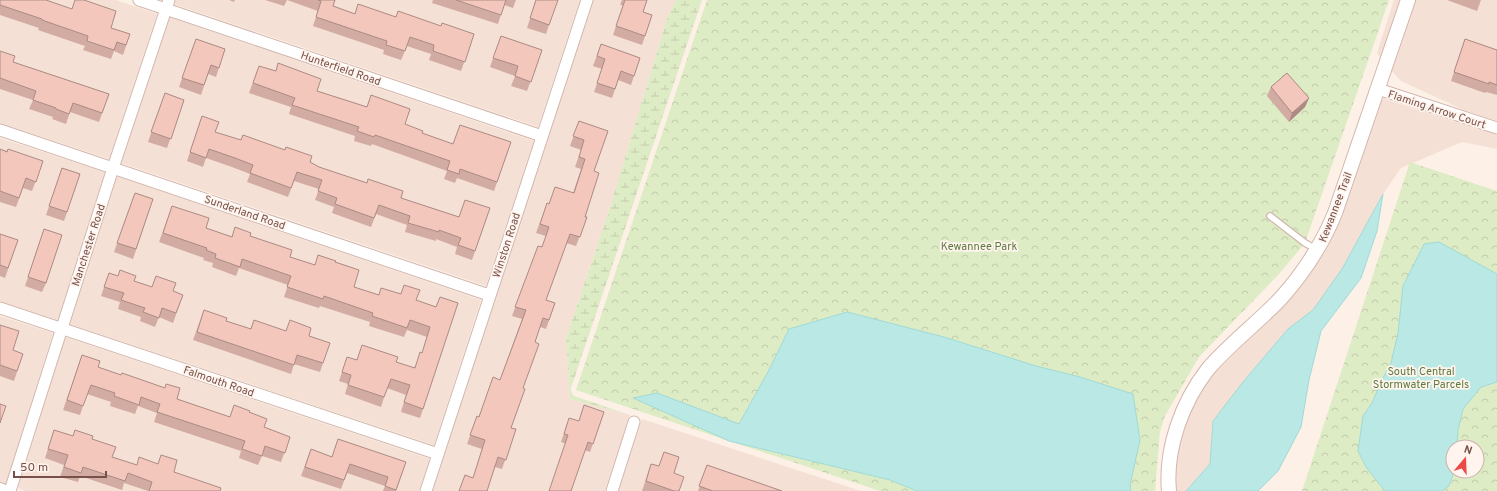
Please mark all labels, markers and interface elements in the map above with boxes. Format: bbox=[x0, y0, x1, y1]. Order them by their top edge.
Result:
street label: Hunterfield Road bbox=[299, 49, 383, 89]
street label: Flaming Arrow Court bbox=[1386, 88, 1487, 132]
street label: Kewannee Trail bbox=[1316, 170, 1356, 245]
street label: Sunderland Road bbox=[202, 192, 287, 233]
street label: Manchester Road bbox=[69, 202, 109, 288]
street label: Winston Road bbox=[490, 211, 524, 280]
park label: Kewannee Park bbox=[941, 240, 1017, 254]
street label: Falmouth Road bbox=[181, 363, 256, 401]
park label: South Central Stormwater Parcels bbox=[1373, 365, 1469, 392]
north arrow bbox=[1445, 439, 1485, 479]
text: N bbox=[1462, 443, 1474, 458]
scale bar bbox=[14, 453, 106, 479]
text: 50 m bbox=[20, 460, 48, 476]

